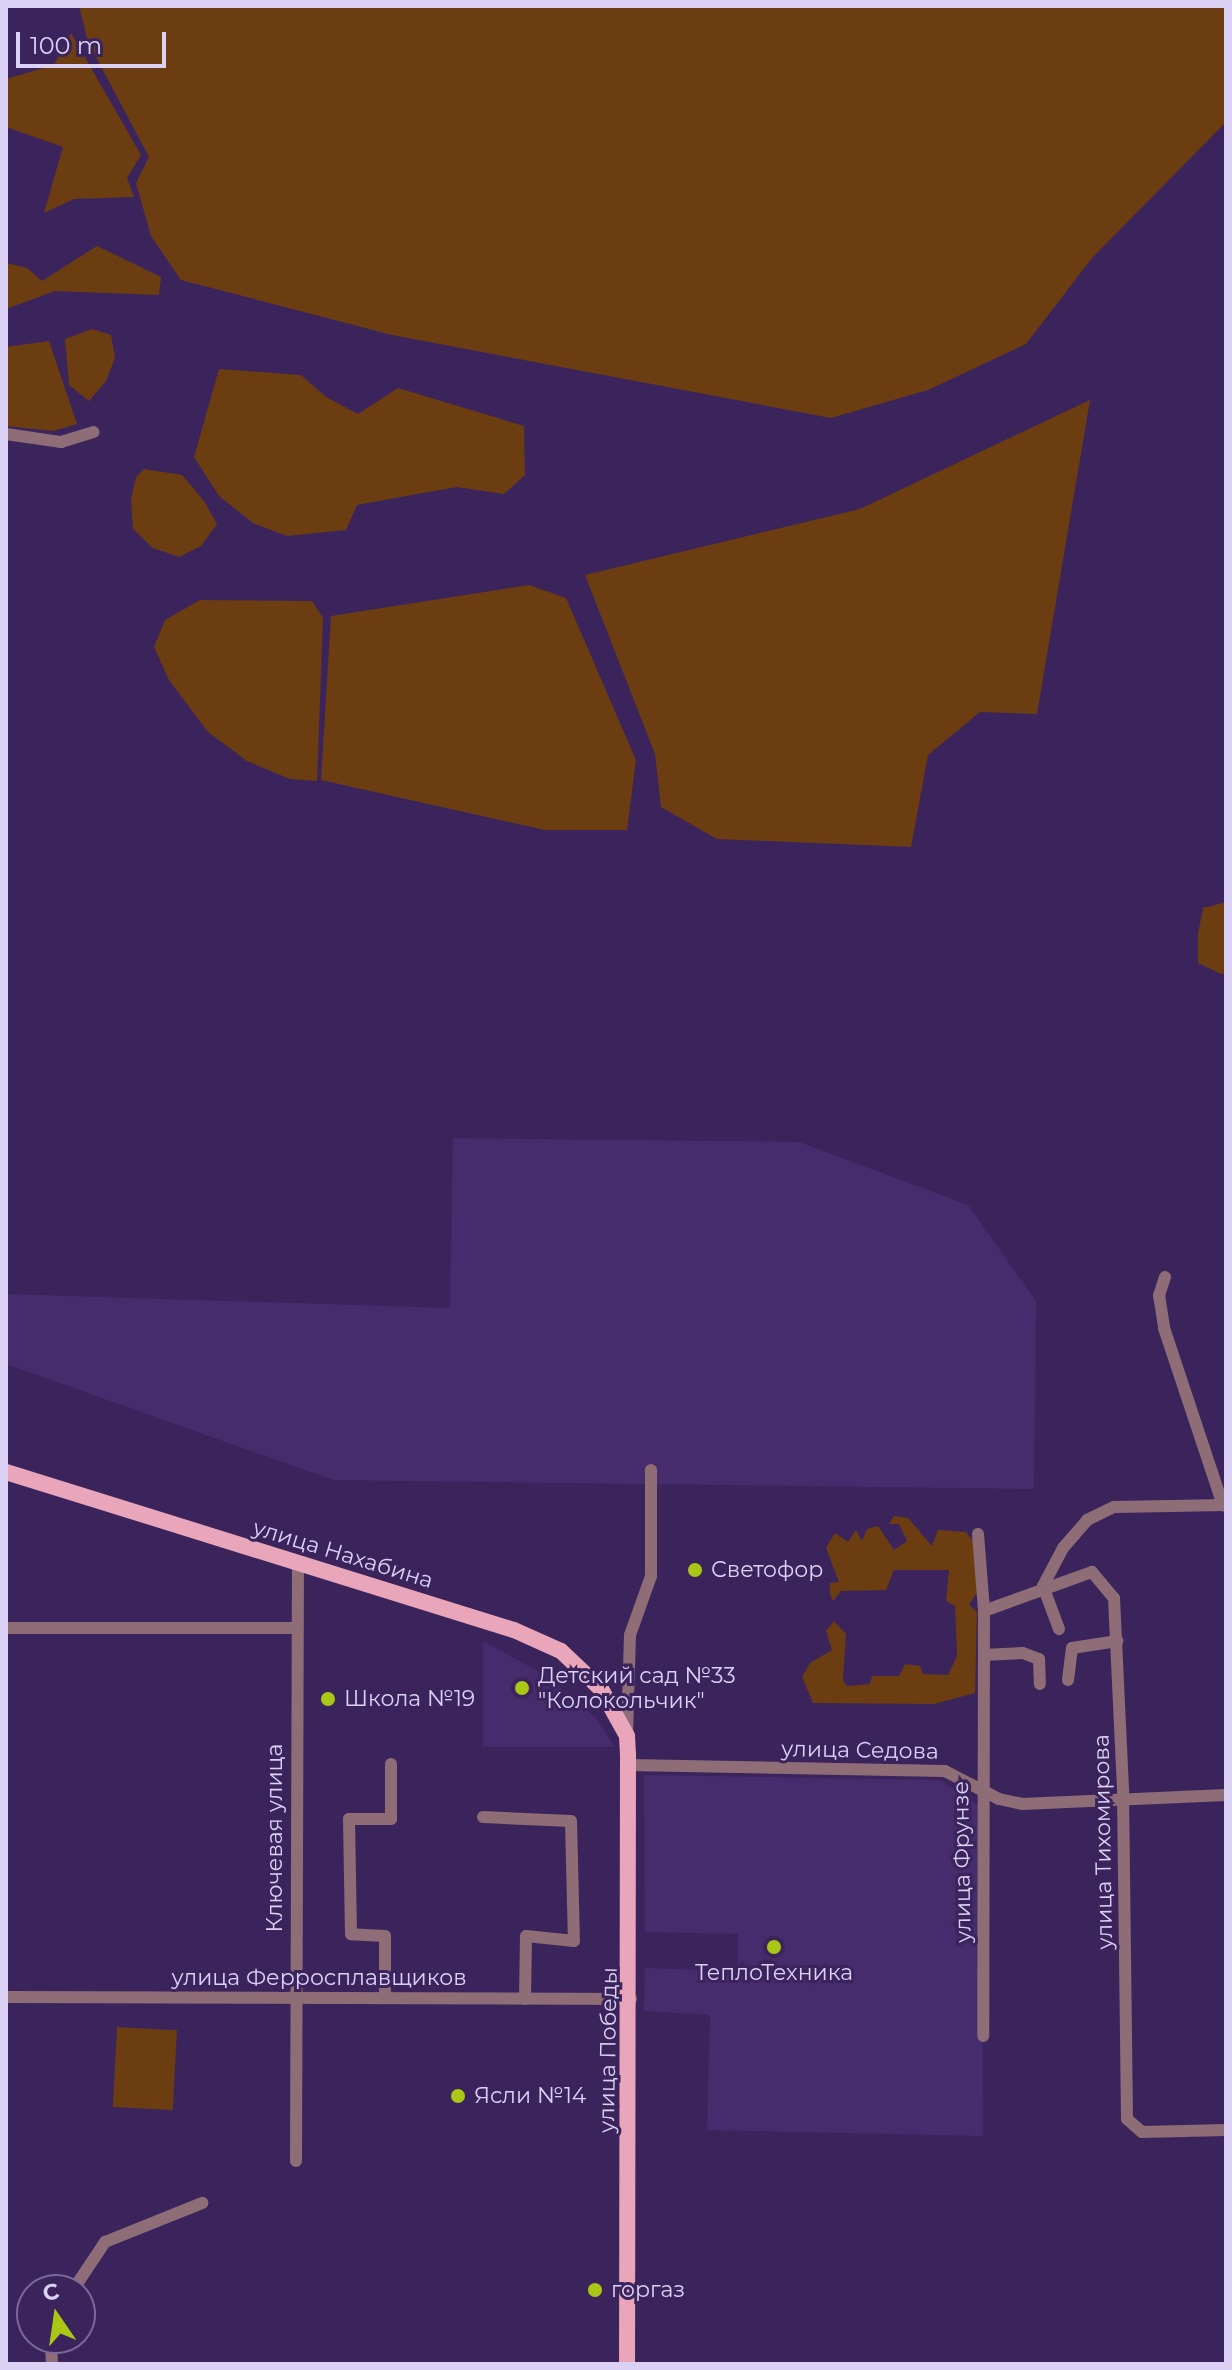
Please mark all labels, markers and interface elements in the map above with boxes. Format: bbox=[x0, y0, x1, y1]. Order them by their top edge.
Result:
scale bar bbox=[20, 16, 170, 66]
text: 100 m bbox=[30, 31, 102, 60]
street label: улица Нахабина bbox=[250, 1514, 436, 1594]
place label: Светофор bbox=[711, 1557, 823, 1583]
marker: Светофор bbox=[686, 1561, 704, 1579]
place label: Детский сад №33 "Колокольчик" bbox=[538, 1662, 736, 1714]
marker: Детский сад №33 "Колокольчик" bbox=[513, 1679, 531, 1697]
place label: Школа №19 bbox=[344, 1686, 475, 1712]
marker: Школа №19 bbox=[319, 1690, 337, 1708]
street label: улица Тихомирова bbox=[1088, 1734, 1118, 1950]
street label: улица Седова bbox=[781, 1735, 939, 1765]
street label: Ключевая улица bbox=[262, 1744, 288, 1932]
street label: улица Фрунзе bbox=[947, 1781, 977, 1943]
marker: ТеплоТехника bbox=[765, 1938, 783, 1956]
place label: ТеплоТехника bbox=[695, 1960, 853, 1986]
street label: улица Ферросплавщиков bbox=[171, 1965, 467, 1991]
street label: улица Победы bbox=[593, 1967, 623, 2133]
place label: Ясли №14 bbox=[474, 2083, 586, 2109]
marker: Ясли №14 bbox=[449, 2087, 467, 2105]
north arrow bbox=[16, 2274, 96, 2354]
text: С bbox=[40, 2277, 62, 2307]
place label: горгаз bbox=[611, 2277, 685, 2303]
marker: горгаз bbox=[586, 2281, 604, 2299]

